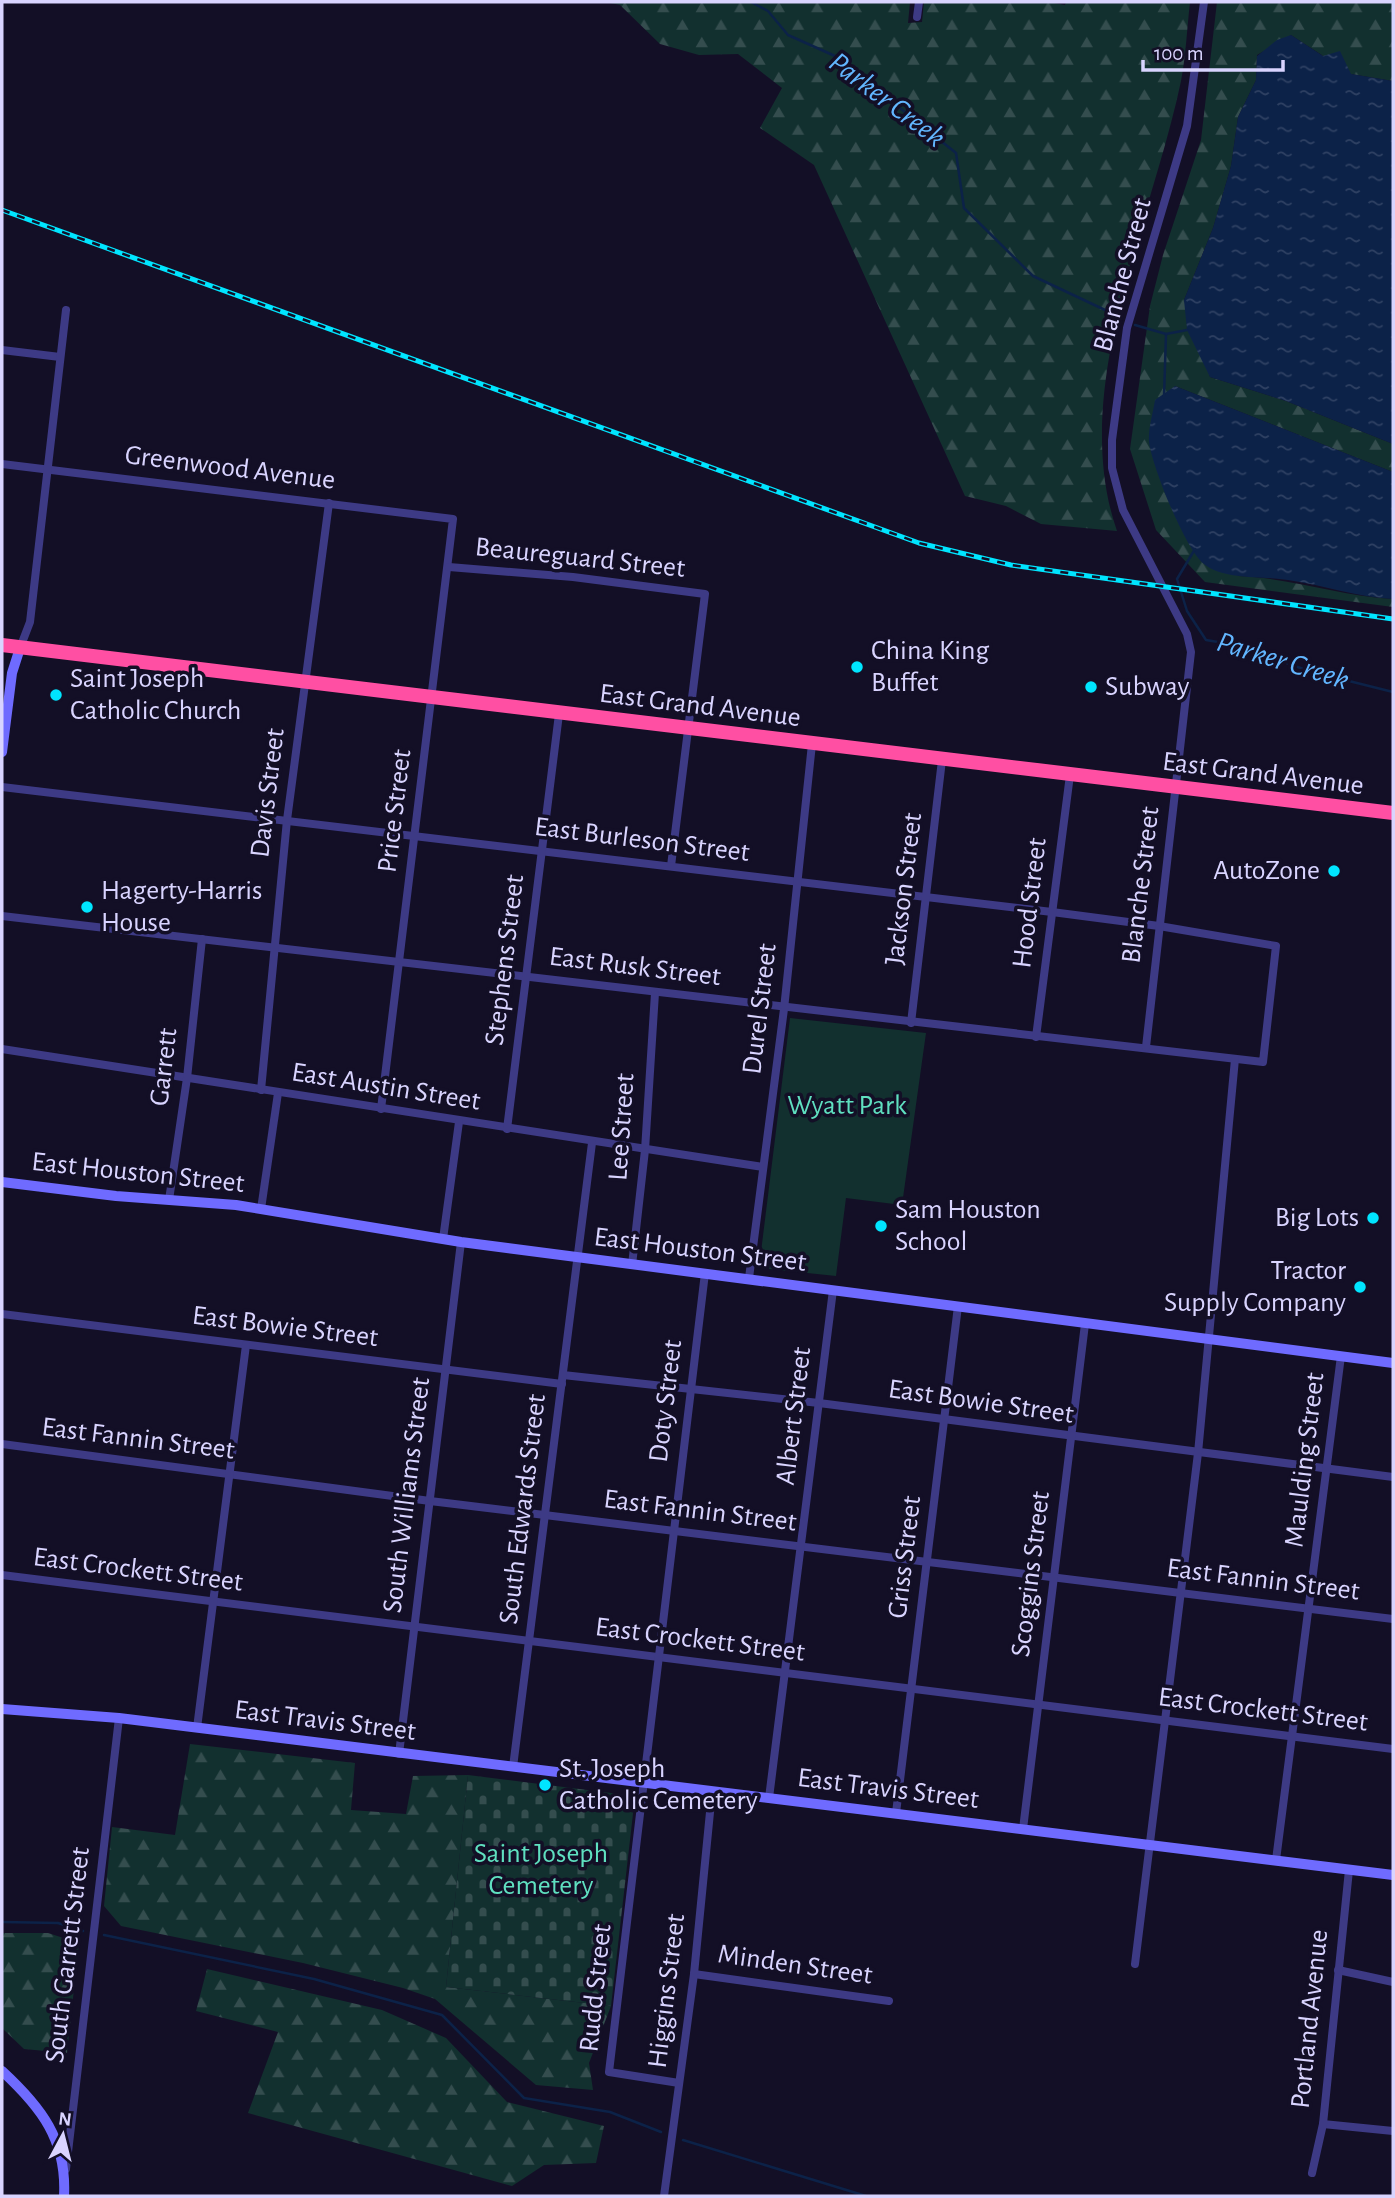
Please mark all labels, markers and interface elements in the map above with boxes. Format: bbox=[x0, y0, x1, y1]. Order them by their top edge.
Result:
scale bar bbox=[1143, 28, 1283, 72]
text: 100 m bbox=[1154, 43, 1204, 64]
water label: Parker Creek bbox=[823, 47, 951, 153]
street label: Blanche Street bbox=[1089, 195, 1157, 355]
street label: Greenwood Avenue bbox=[123, 441, 337, 495]
street label: Beaureguard Street bbox=[474, 533, 686, 583]
water label: Parker Creek bbox=[1213, 627, 1353, 695]
place label: China King Buffet bbox=[871, 637, 989, 697]
marker: China King Buffet bbox=[849, 659, 865, 675]
place label: Saint Joseph Catholic Church bbox=[70, 665, 241, 725]
place label: Subway bbox=[1105, 673, 1189, 701]
marker: Subway bbox=[1083, 679, 1099, 695]
street label: East Grand Avenue bbox=[598, 680, 802, 732]
marker: Saint Joseph Catholic Church bbox=[48, 687, 64, 703]
street label: Davis Street bbox=[246, 727, 290, 859]
street label: Price Street bbox=[374, 748, 416, 874]
street label: East Grand Avenue bbox=[1161, 748, 1365, 800]
street label: Blanche Street bbox=[1117, 805, 1165, 965]
street label: Jackson Street bbox=[881, 811, 927, 967]
street label: East Burleson Street bbox=[533, 813, 751, 867]
street label: Hood Street bbox=[1008, 836, 1052, 970]
place label: AutoZone bbox=[1213, 857, 1320, 885]
marker: AutoZone bbox=[1326, 863, 1342, 879]
street label: Stephens Street bbox=[481, 873, 529, 1047]
place label: Hagerty-Harris House bbox=[101, 877, 262, 937]
marker: Hagerty-Harris House bbox=[79, 899, 95, 915]
street label: Durel Street bbox=[738, 942, 782, 1076]
street label: East Rusk Street bbox=[548, 943, 722, 991]
street label: Garrett bbox=[145, 1027, 183, 1107]
street label: East Austin Street bbox=[290, 1058, 482, 1116]
street label: Lee Street bbox=[604, 1072, 640, 1182]
park label: Wyatt Park bbox=[787, 1092, 907, 1120]
street label: East Houston Street bbox=[30, 1148, 246, 1198]
place label: Sam Houston School bbox=[895, 1196, 1041, 1256]
place label: Big Lots bbox=[1275, 1204, 1359, 1232]
marker: Big Lots bbox=[1365, 1210, 1381, 1226]
marker: Sam Houston School bbox=[873, 1218, 889, 1234]
street label: East Houston Street bbox=[592, 1223, 808, 1277]
place label: Tractor Supply Company bbox=[1164, 1257, 1346, 1317]
marker: Tractor Supply Company bbox=[1352, 1279, 1368, 1295]
street label: East Bowie Street bbox=[190, 1302, 380, 1352]
street label: Doty Street bbox=[645, 1338, 687, 1464]
street label: Albert Street bbox=[772, 1345, 816, 1487]
street label: Maulding Street bbox=[1280, 1371, 1330, 1549]
street label: East Bowie Street bbox=[886, 1375, 1076, 1429]
street label: South Williams Street bbox=[379, 1376, 435, 1614]
street label: South Edwards Street bbox=[495, 1392, 551, 1626]
street label: East Fannin Street bbox=[40, 1413, 236, 1465]
street label: East Fannin Street bbox=[602, 1485, 798, 1537]
street label: Scoggins Street bbox=[1007, 1490, 1055, 1658]
street label: Griss Street bbox=[884, 1494, 926, 1620]
street label: East Crockett Street bbox=[32, 1543, 244, 1597]
street label: East Fannin Street bbox=[1165, 1554, 1361, 1606]
street label: East Crockett Street bbox=[594, 1613, 806, 1667]
street label: East Crockett Street bbox=[1157, 1683, 1369, 1737]
street label: East Travis Street bbox=[233, 1696, 417, 1746]
place label: St. Joseph Catholic Cemetery bbox=[559, 1755, 758, 1815]
street label: East Travis Street bbox=[796, 1764, 980, 1814]
marker: St. Joseph Catholic Cemetery bbox=[537, 1777, 553, 1793]
park label: Saint Joseph Cemetery bbox=[474, 1840, 608, 1900]
street label: South Garrett Street bbox=[41, 1845, 95, 2065]
street label: Higgins Street bbox=[644, 1912, 690, 2070]
street label: Rudd Street bbox=[575, 1922, 617, 2054]
street label: Portland Avenue bbox=[1287, 1928, 1333, 2110]
street label: Minden Street bbox=[716, 1940, 874, 1990]
north arrow bbox=[28, 2100, 98, 2170]
text: N bbox=[57, 2109, 73, 2130]

